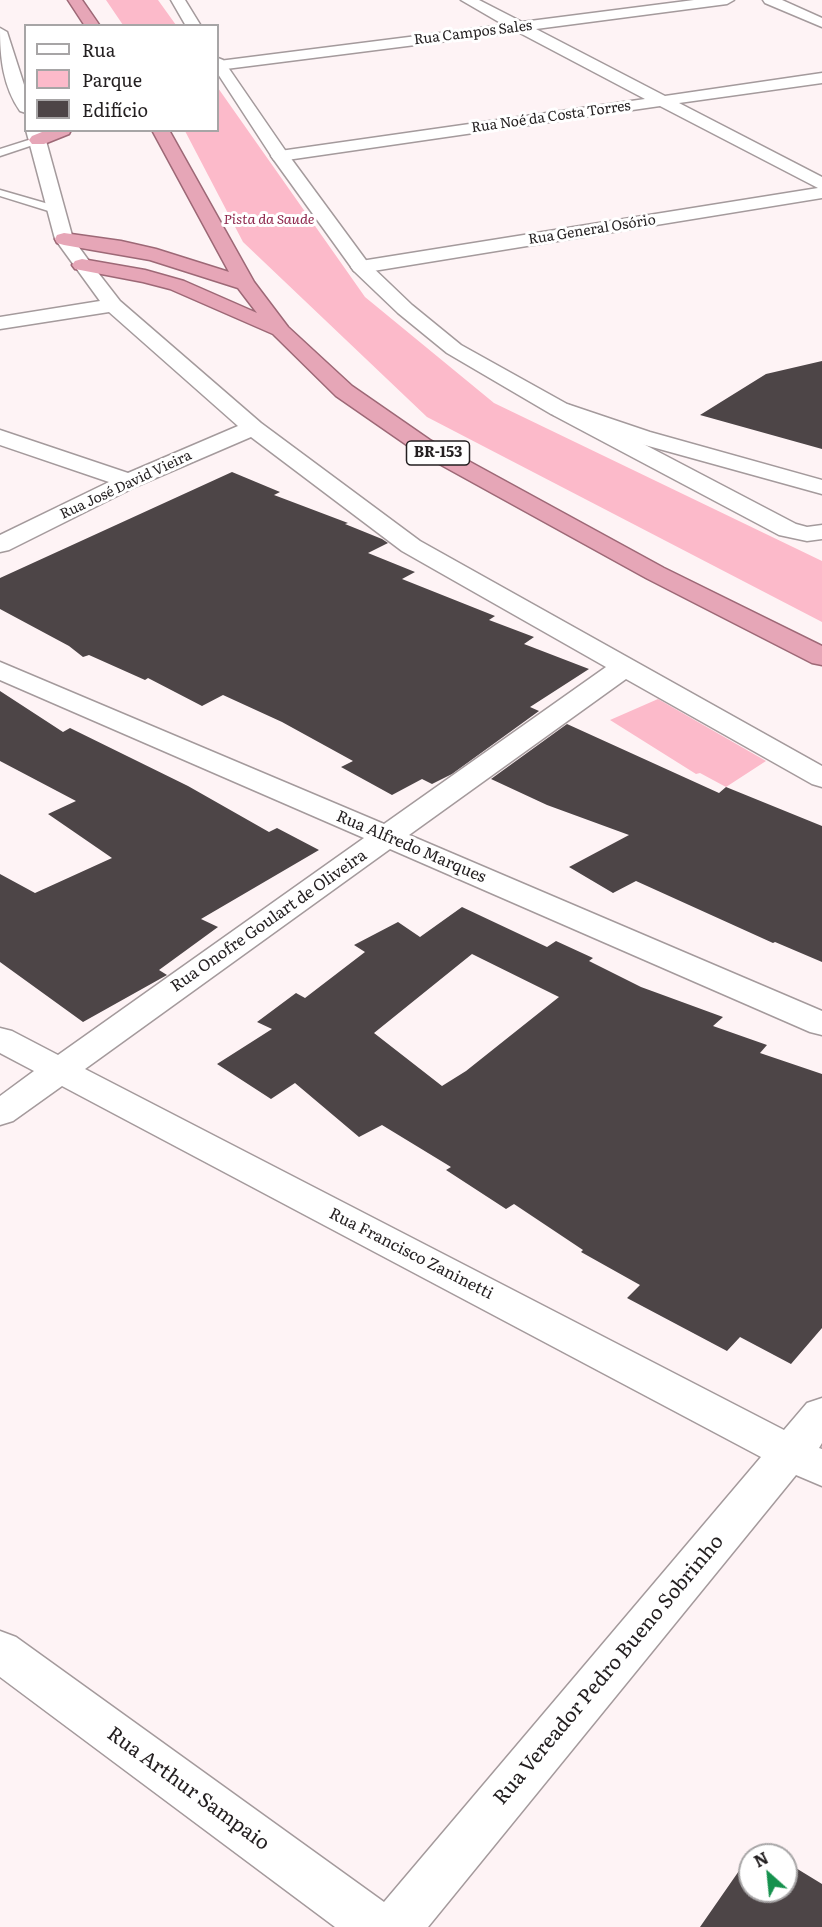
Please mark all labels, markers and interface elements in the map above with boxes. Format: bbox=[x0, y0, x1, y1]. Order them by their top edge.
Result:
street label: Rua Campos Sales bbox=[413, 17, 533, 49]
legend bbox=[24, 24, 219, 132]
text: Rua bbox=[82, 36, 115, 63]
text: Parque bbox=[82, 66, 142, 93]
text: Edifício bbox=[82, 96, 148, 123]
street label: Rua Noé da Costa Torres bbox=[470, 98, 632, 136]
park label: Pista da Saude bbox=[224, 212, 314, 228]
street label: Rua General Osório bbox=[527, 212, 657, 248]
road number: BR-153 bbox=[406, 441, 470, 465]
street label: Rua José David Vieira bbox=[58, 447, 194, 523]
street label: Rua Alfredo Marques bbox=[333, 807, 489, 887]
street label: Rua Onofre Goulart de Oliveira bbox=[167, 846, 371, 996]
street label: Rua Francisco Zaninetti bbox=[326, 1204, 496, 1304]
street label: Rua Vereador Pedro Bueno Sobrinho bbox=[489, 1530, 729, 1810]
street label: Rua Arthur Sampaio bbox=[102, 1722, 274, 1856]
north arrow bbox=[738, 1843, 798, 1903]
text: N bbox=[749, 1845, 772, 1872]

